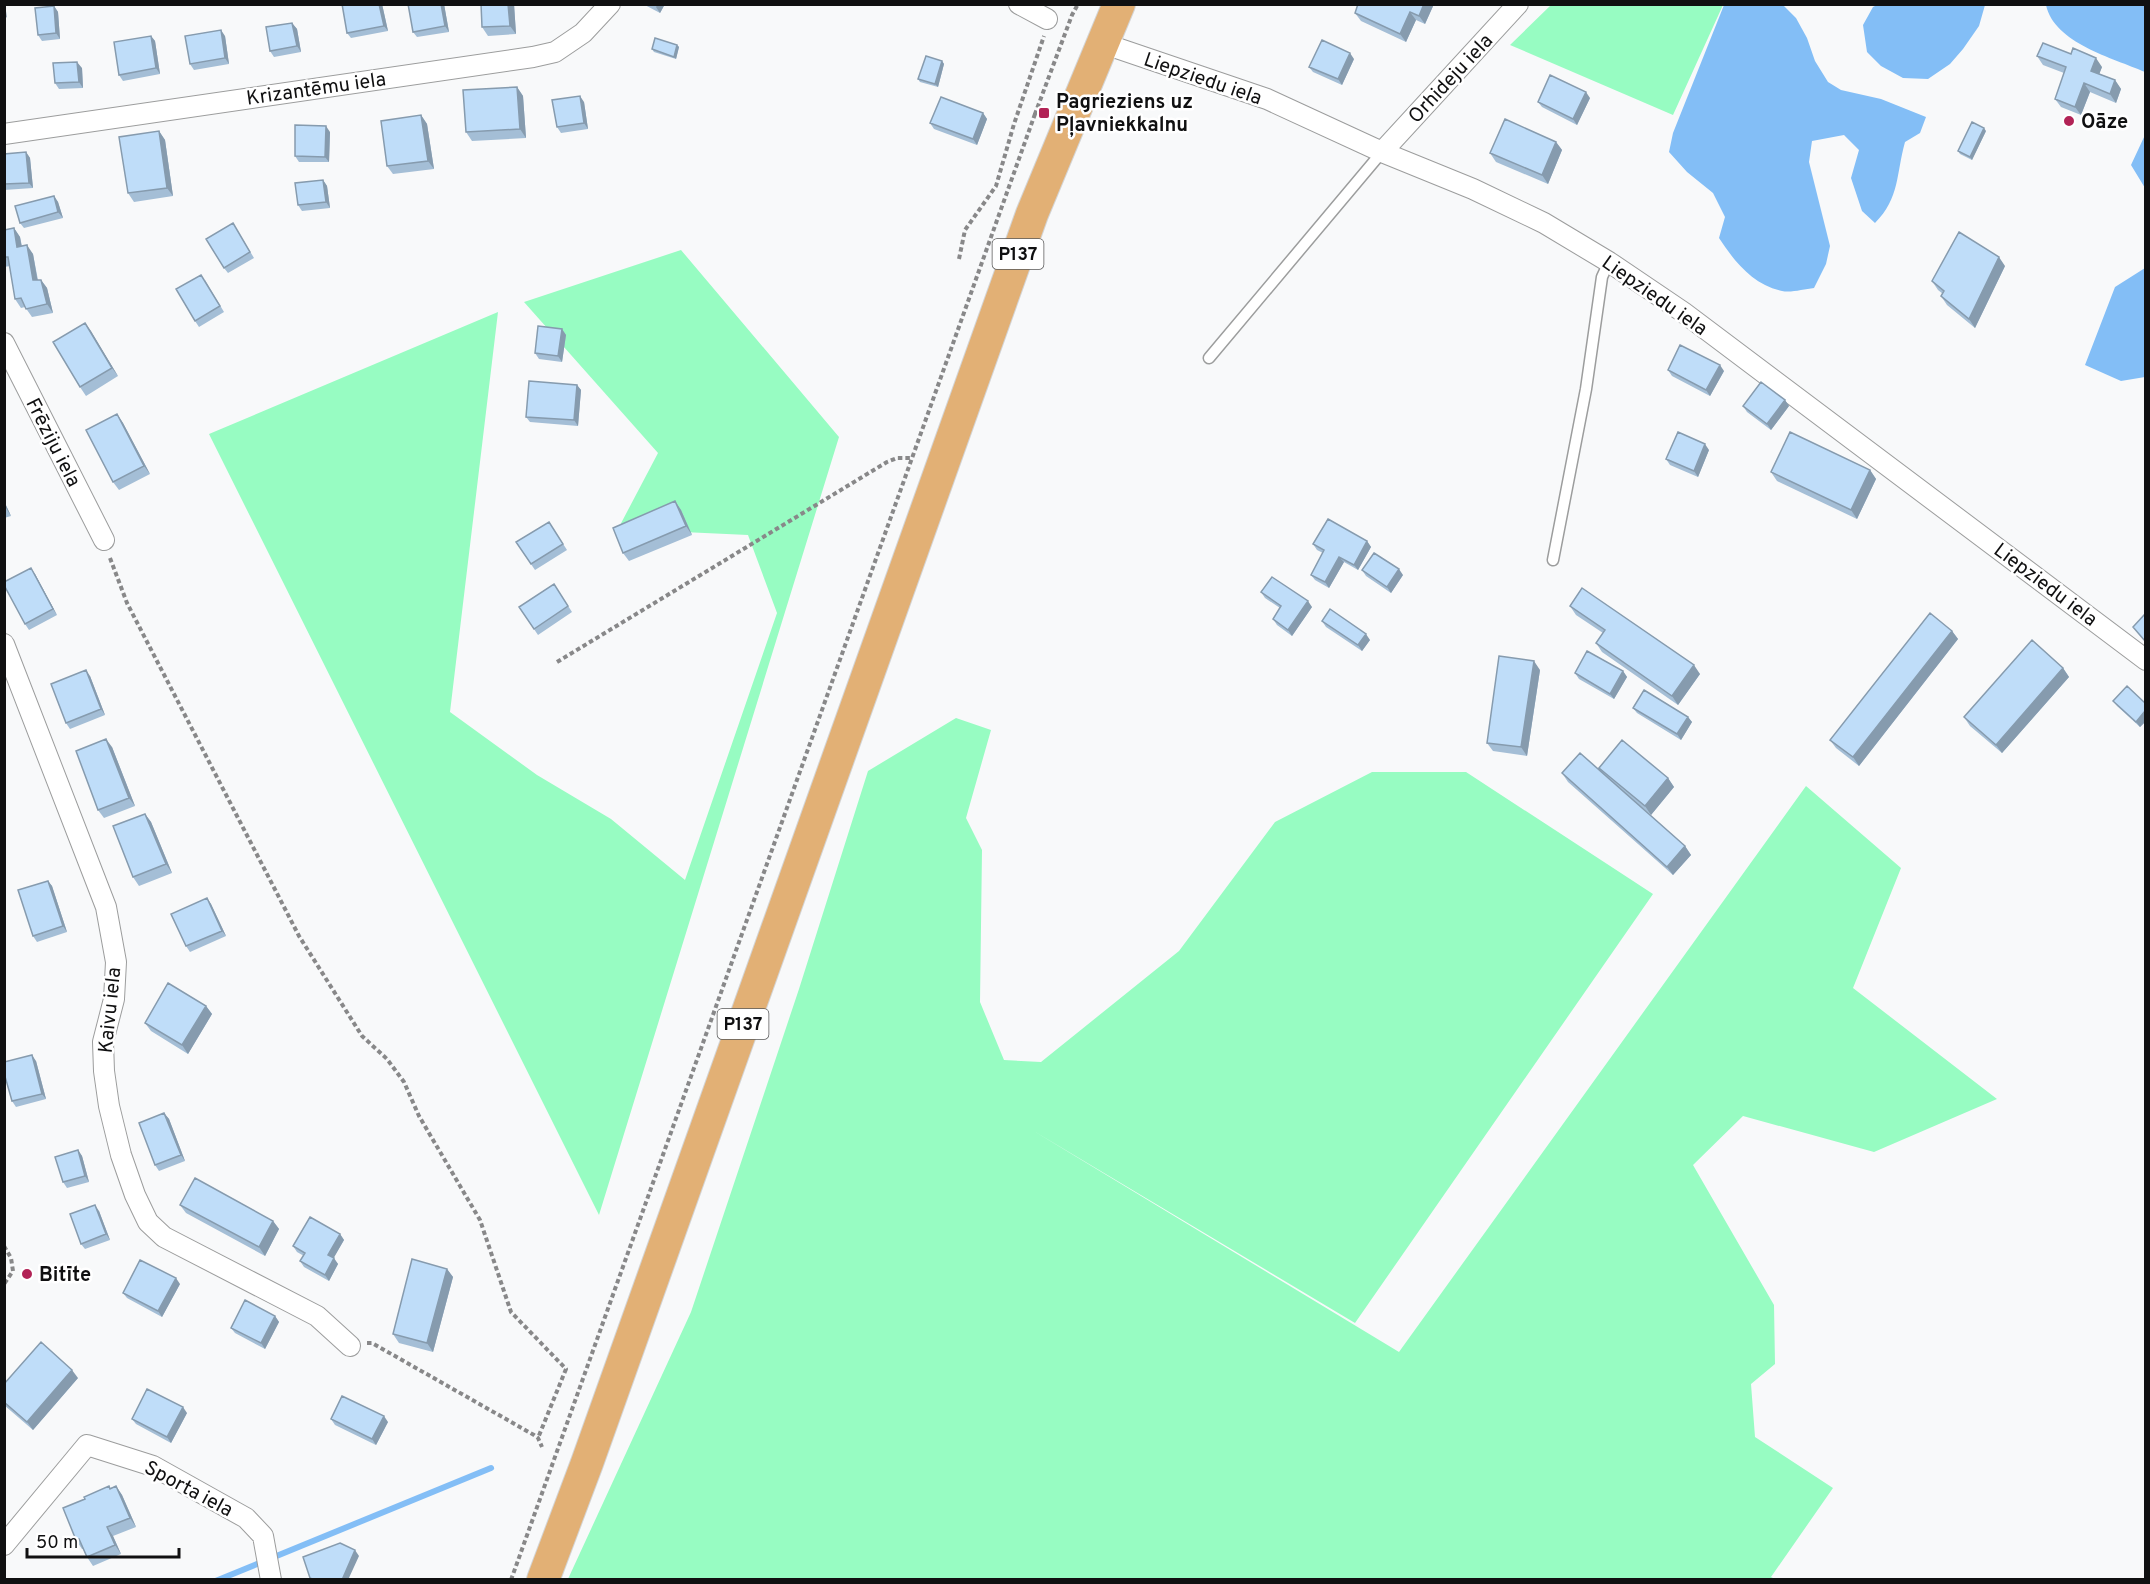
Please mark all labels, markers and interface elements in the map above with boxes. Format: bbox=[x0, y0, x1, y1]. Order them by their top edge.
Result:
street label: Orhideju iela bbox=[1403, 29, 1500, 130]
street label: Liepziedu iela bbox=[1140, 48, 1265, 112]
street label: Krizantēmu iela bbox=[245, 67, 388, 113]
place label: Pagrieziens uz Pļavniekkalnu bbox=[1056, 90, 1193, 139]
marker: Pagrieziens uz Pļavniekkalnu bbox=[1037, 106, 1051, 120]
place label: Oāze bbox=[2081, 110, 2128, 136]
marker: Oāze bbox=[2062, 114, 2076, 128]
road number: P137 bbox=[992, 239, 1044, 269]
street label: Liepziedu iela bbox=[1596, 251, 1712, 343]
street label: Frēziju iela bbox=[19, 394, 86, 492]
street label: Liepziedu iela bbox=[1988, 538, 2102, 633]
street label: Kaivu iela bbox=[94, 966, 128, 1054]
road number: P137 bbox=[718, 1009, 768, 1039]
place label: Bitīte bbox=[39, 1263, 91, 1289]
marker: Bitīte bbox=[20, 1267, 34, 1281]
street label: Sporta iela bbox=[139, 1456, 237, 1524]
scale bar bbox=[27, 1521, 178, 1559]
text: 50 m bbox=[36, 1532, 78, 1555]

